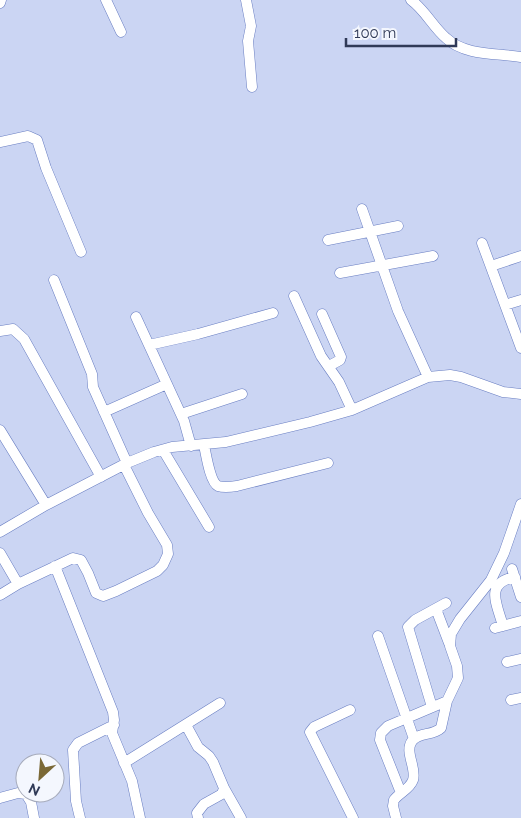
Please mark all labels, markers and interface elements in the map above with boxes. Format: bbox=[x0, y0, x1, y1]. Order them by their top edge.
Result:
scale bar bbox=[346, 15, 456, 47]
text: 100 m bbox=[354, 24, 396, 42]
north arrow bbox=[15, 753, 65, 803]
text: N bbox=[26, 780, 43, 799]

